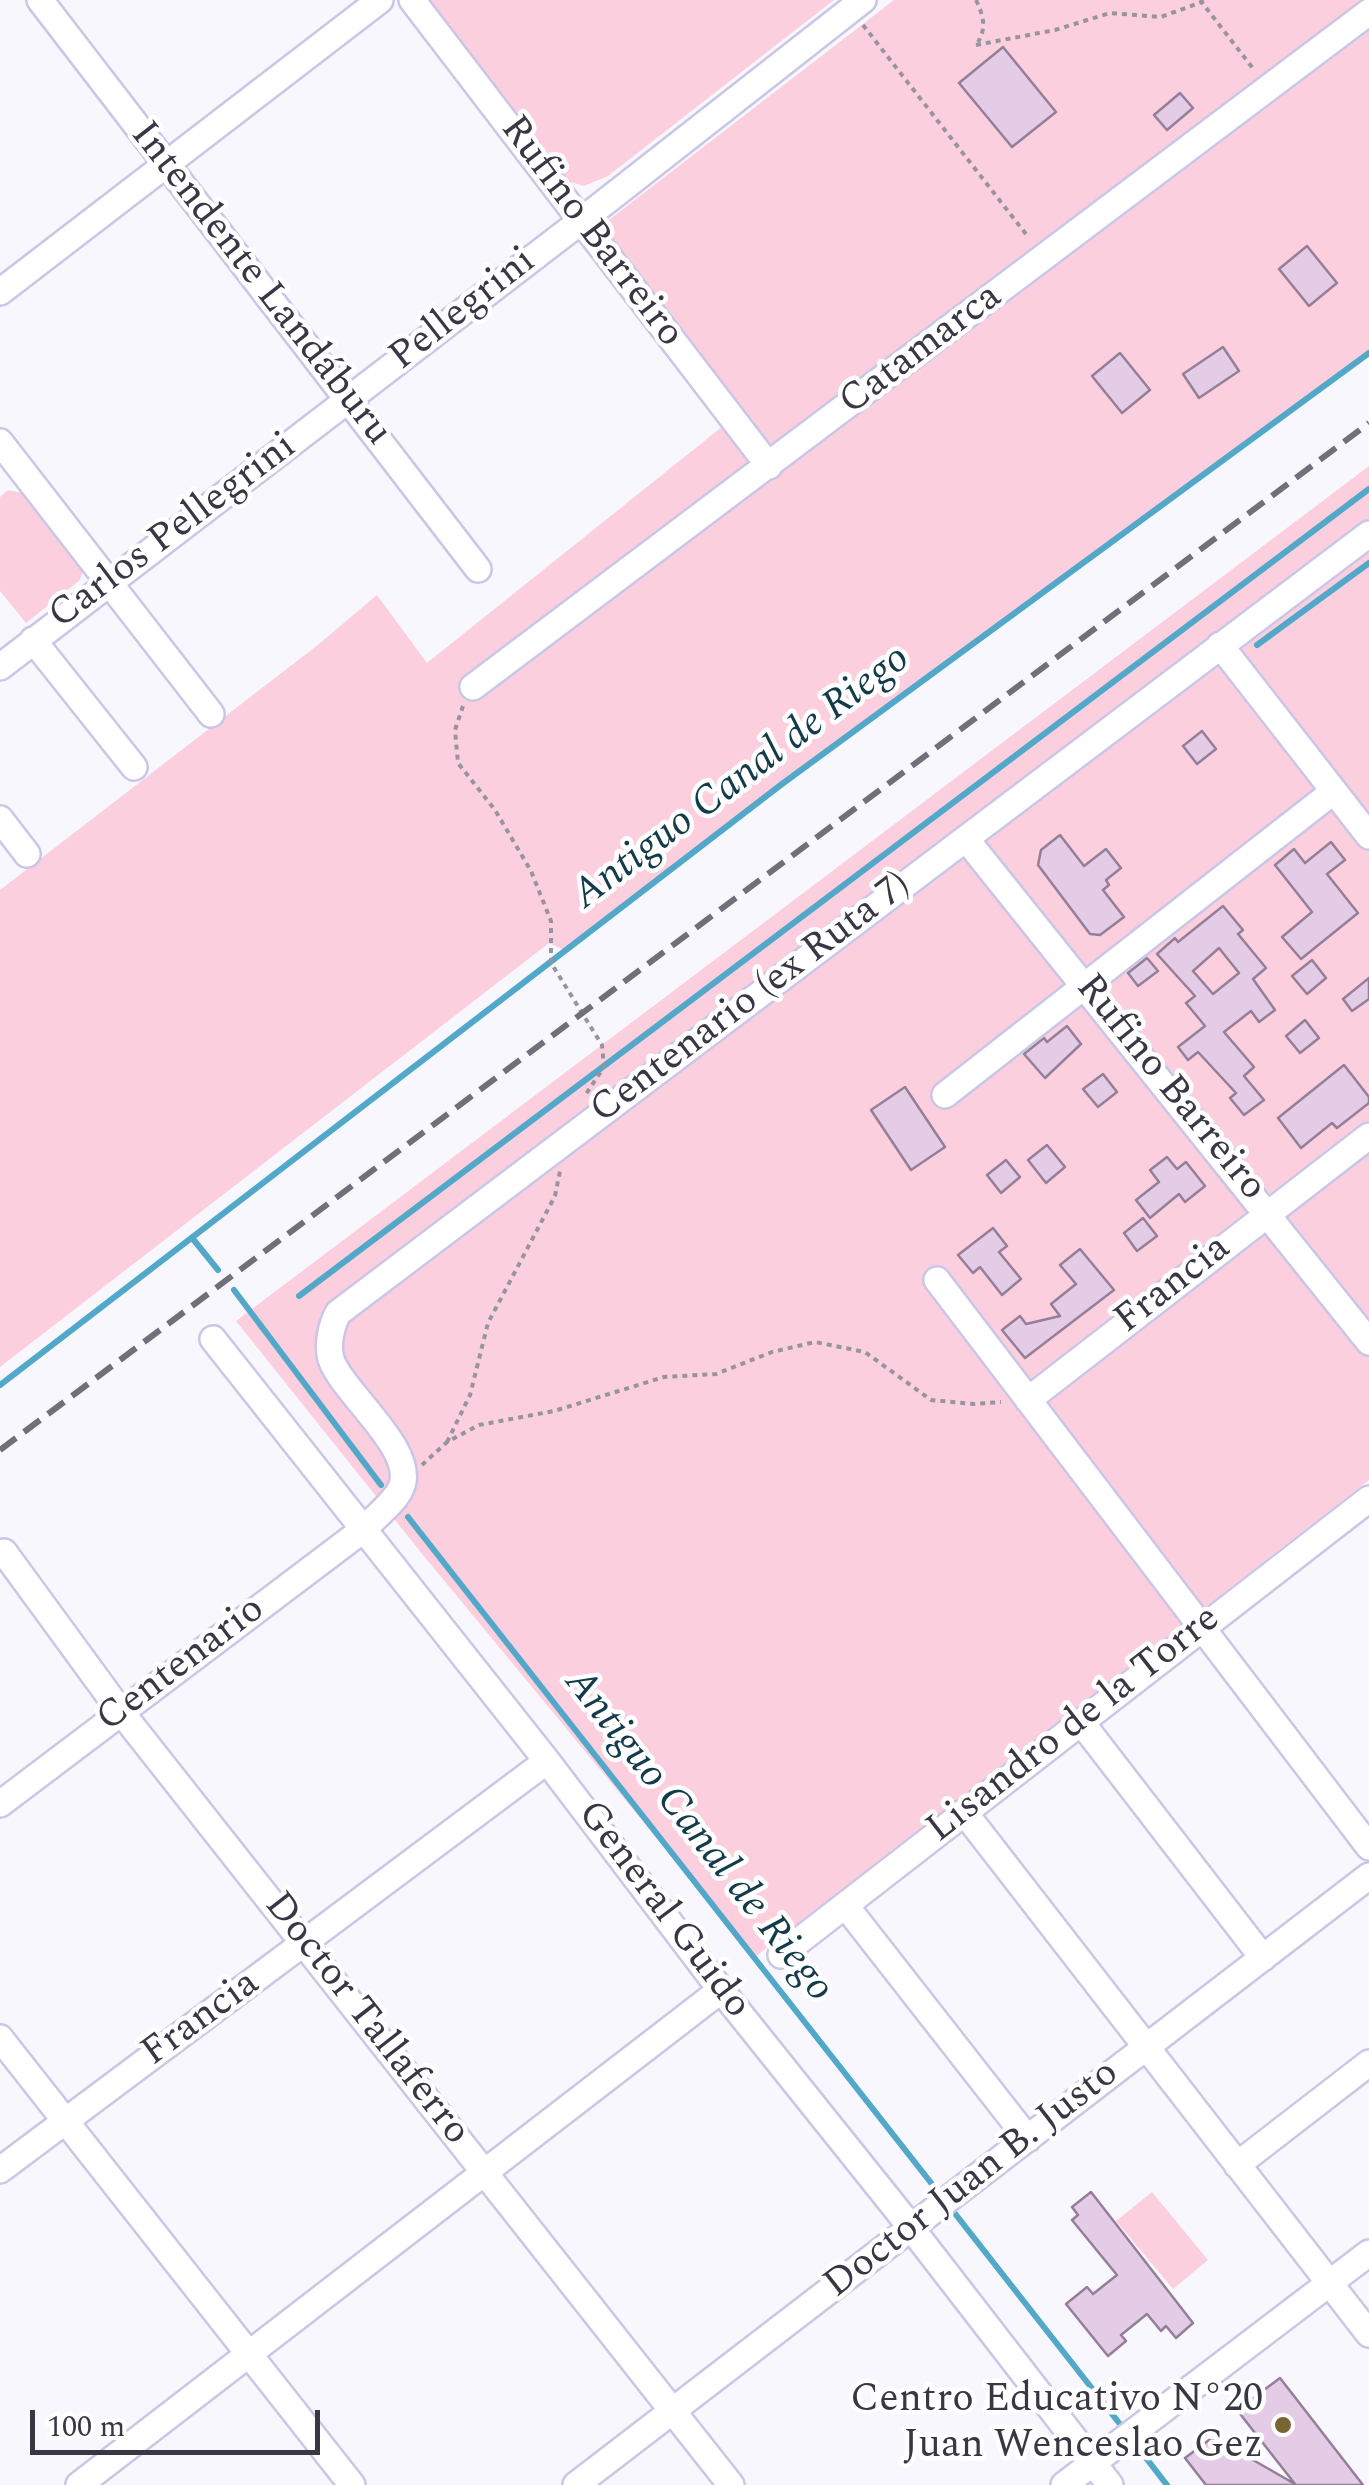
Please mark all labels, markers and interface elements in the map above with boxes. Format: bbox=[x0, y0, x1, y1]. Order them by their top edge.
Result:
street label: Rufino Barreiro bbox=[487, 108, 693, 358]
street label: Intendente Landáburu bbox=[118, 114, 400, 456]
street label: Pellegrini bbox=[381, 239, 547, 383]
street label: Catamarca bbox=[831, 274, 1013, 428]
street label: Carlos Pellegrini bbox=[41, 424, 307, 642]
water label: Antiguo Canal de Riego bbox=[564, 636, 922, 922]
street label: Centenario (ex Ruta 7) bbox=[582, 864, 922, 1136]
street label: Rufino Barreiro bbox=[1063, 966, 1275, 1212]
street label: Francia bbox=[1107, 1226, 1241, 1346]
street label: Centenario bbox=[89, 1587, 275, 1745]
street label: Lisandro de la Torre bbox=[919, 1597, 1231, 1855]
water label: Antiguo Canal de Riego bbox=[551, 1660, 843, 2014]
street label: General Guido bbox=[565, 1793, 759, 2029]
street label: Doctor Tallaferro bbox=[251, 1884, 479, 2156]
street label: Francia bbox=[134, 1961, 270, 2079]
street label: Doctor Juan B. Justo bbox=[816, 2051, 1130, 2311]
place label: Centro Educativo N°20 Juan Wenceslao Gez bbox=[850, 2378, 1263, 2472]
scale bar bbox=[35, 2390, 325, 2452]
text: 100 m bbox=[47, 2404, 125, 2450]
marker: Centro Educativo N°20 Juan Wenceslao Gez bbox=[1272, 2414, 1294, 2436]

